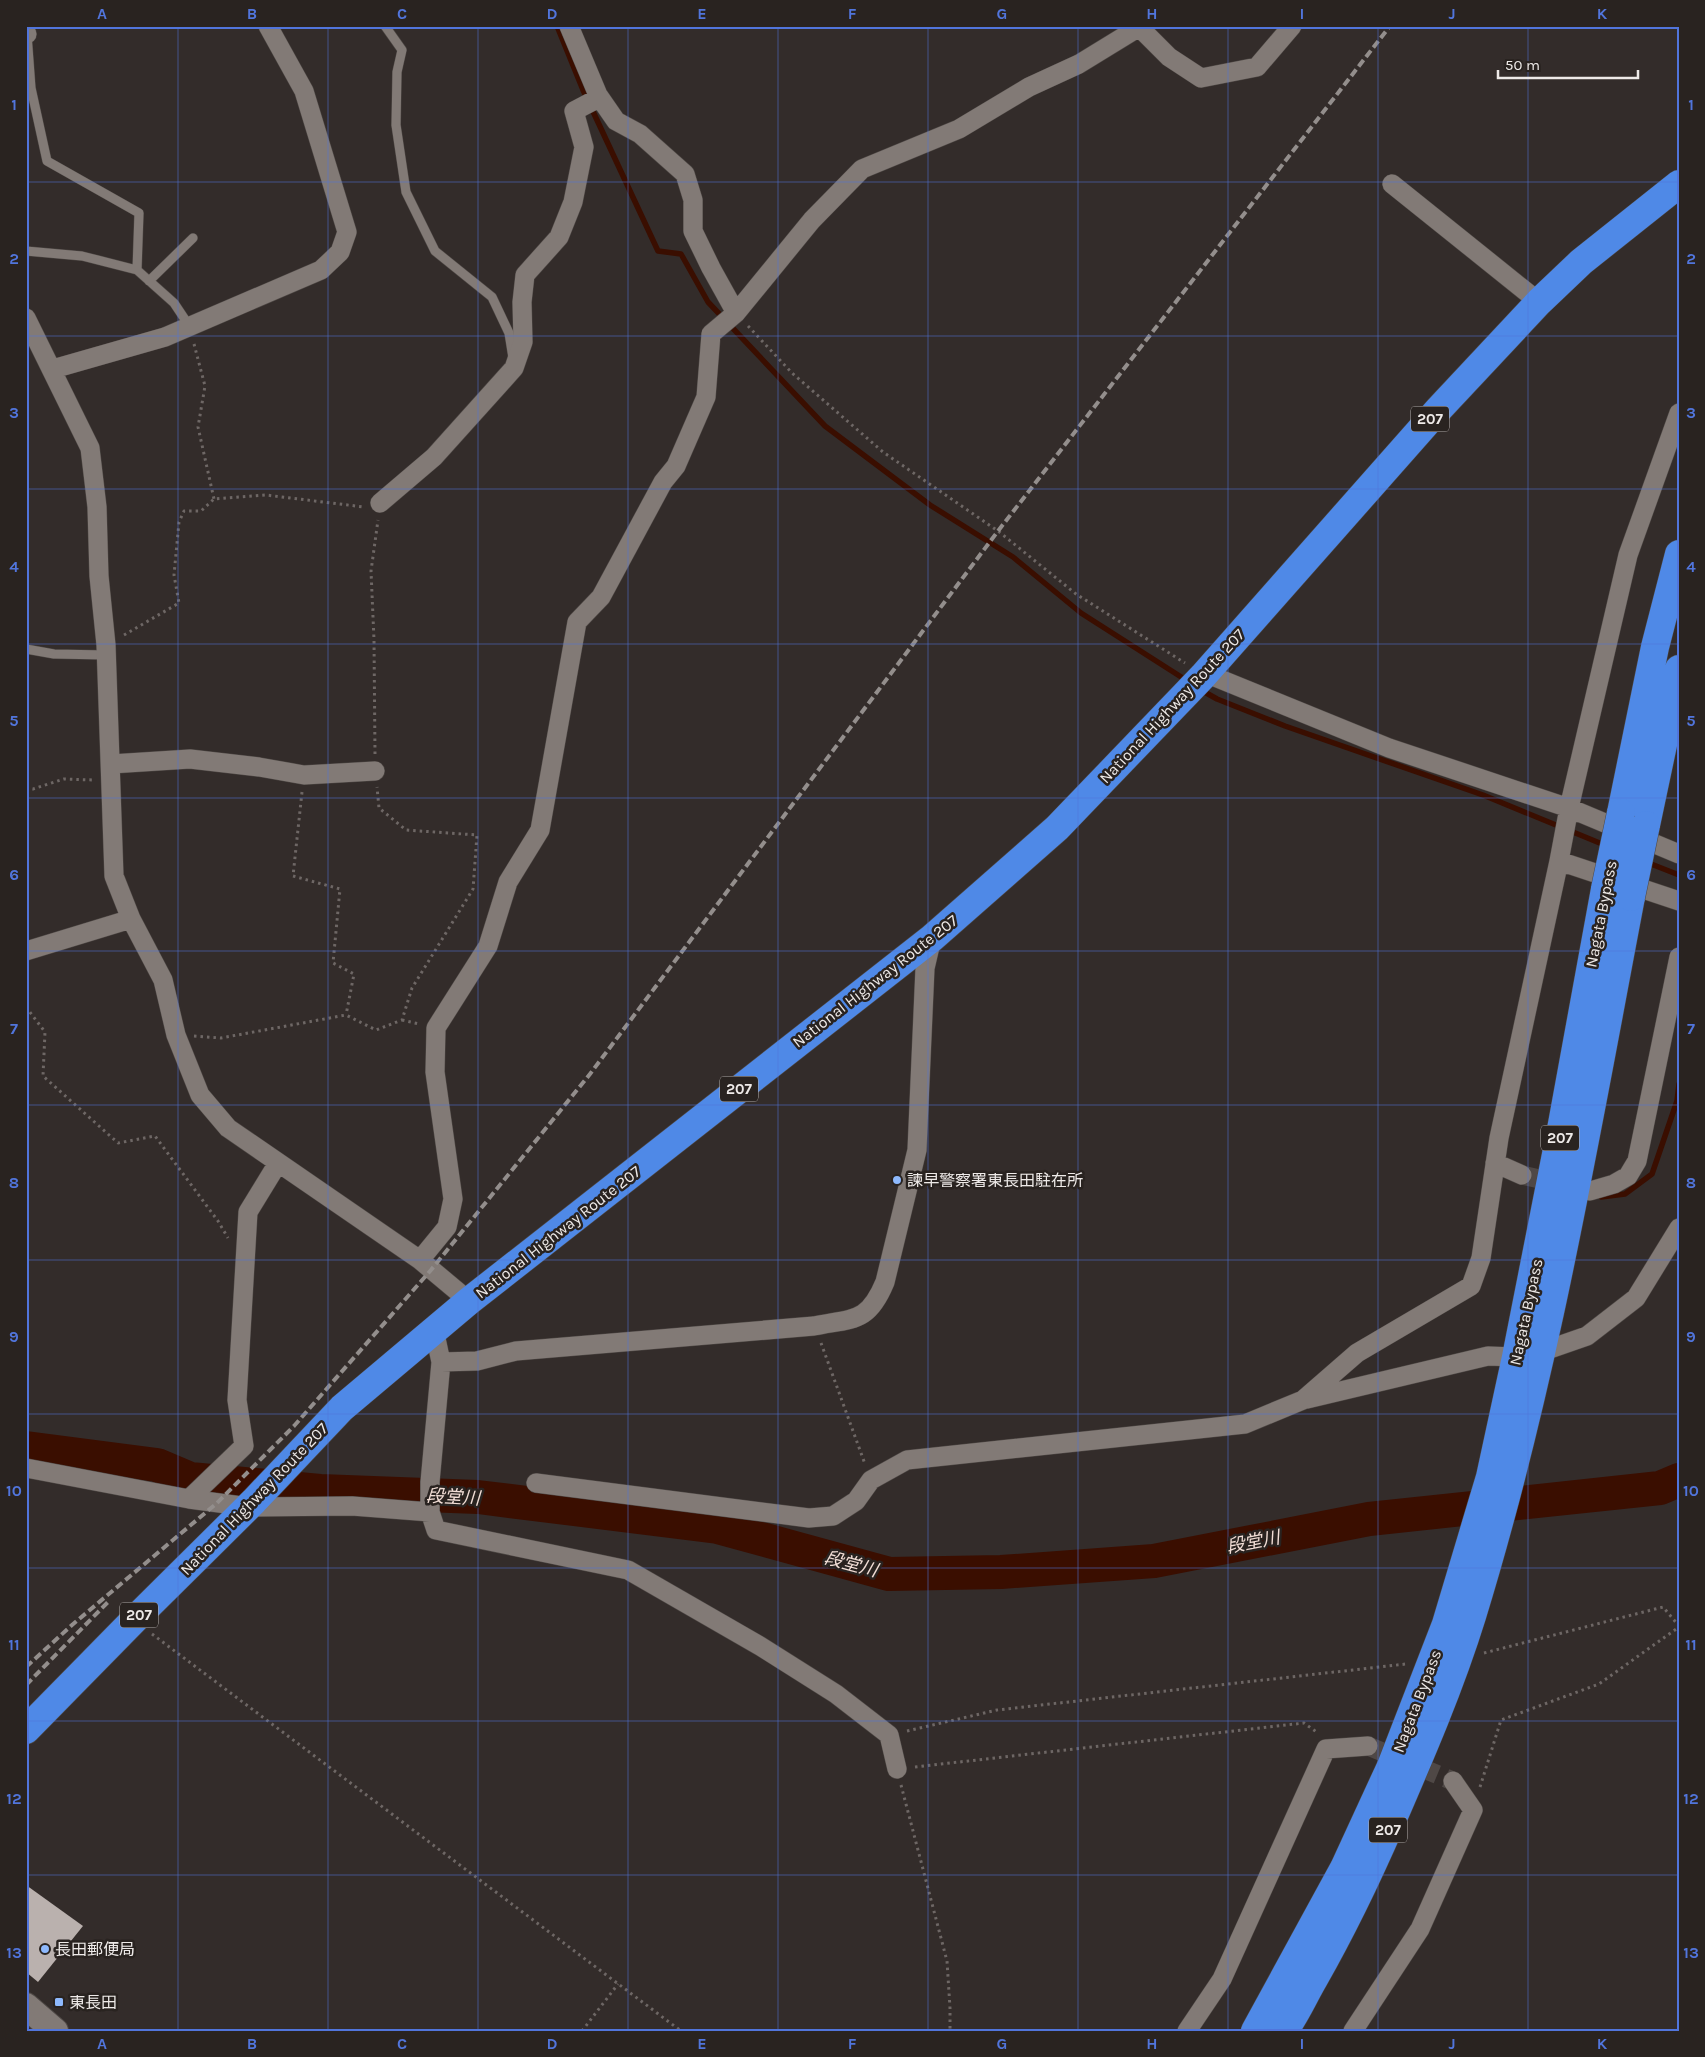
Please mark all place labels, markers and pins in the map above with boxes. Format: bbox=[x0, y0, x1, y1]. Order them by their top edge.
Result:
place label: 諫早警察署東長田駐在所 bbox=[907, 1171, 1083, 1190]
marker: 諫早警察署東長田駐在所 bbox=[891, 1174, 903, 1186]
place label: 長田郵便局 bbox=[55, 1940, 135, 1959]
marker: 長田郵便局 bbox=[39, 1943, 51, 1955]
place label: 東長田 bbox=[69, 1993, 117, 2012]
marker: 東長田 bbox=[53, 1996, 65, 2008]

